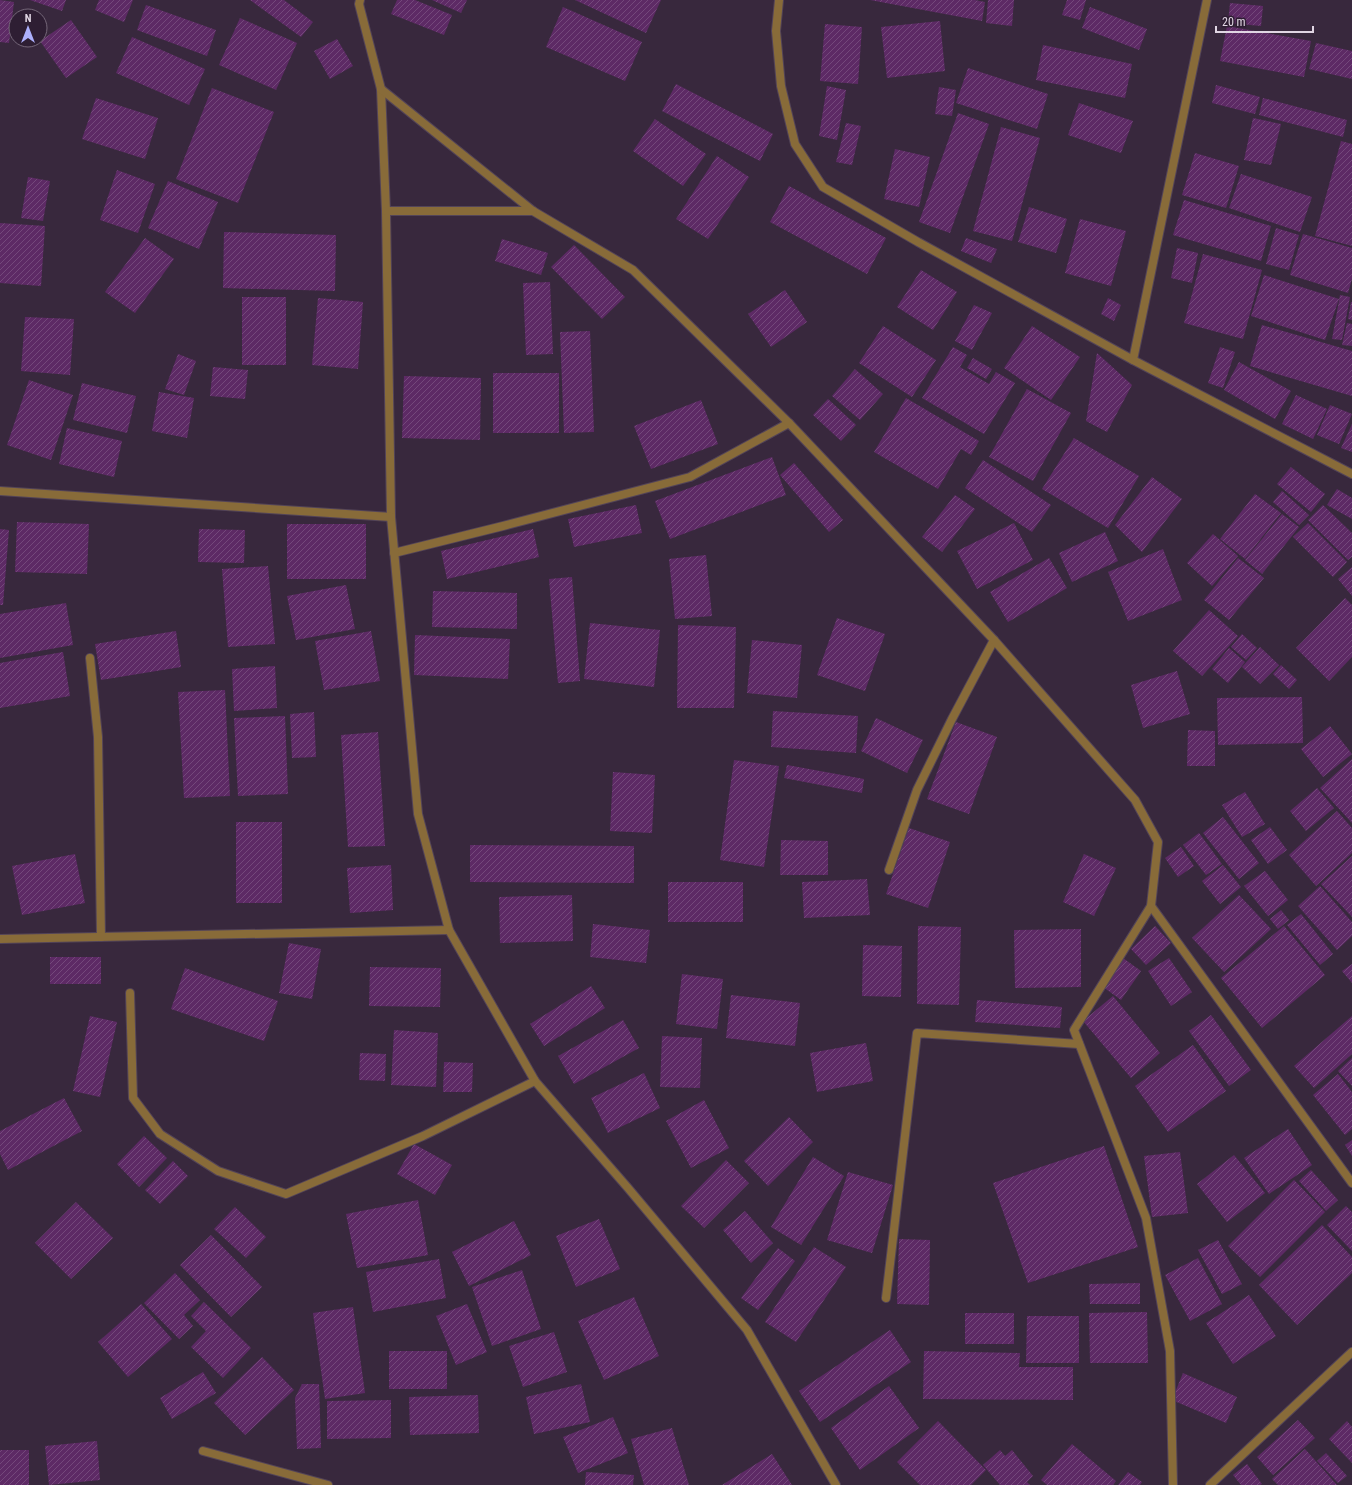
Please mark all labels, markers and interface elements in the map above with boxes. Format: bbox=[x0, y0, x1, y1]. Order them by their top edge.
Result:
north arrow bbox=[8, 8, 48, 48]
scale bar bbox=[1216, 8, 1313, 34]
text: N bbox=[25, 12, 32, 25]
text: 20 m bbox=[1222, 15, 1246, 29]

